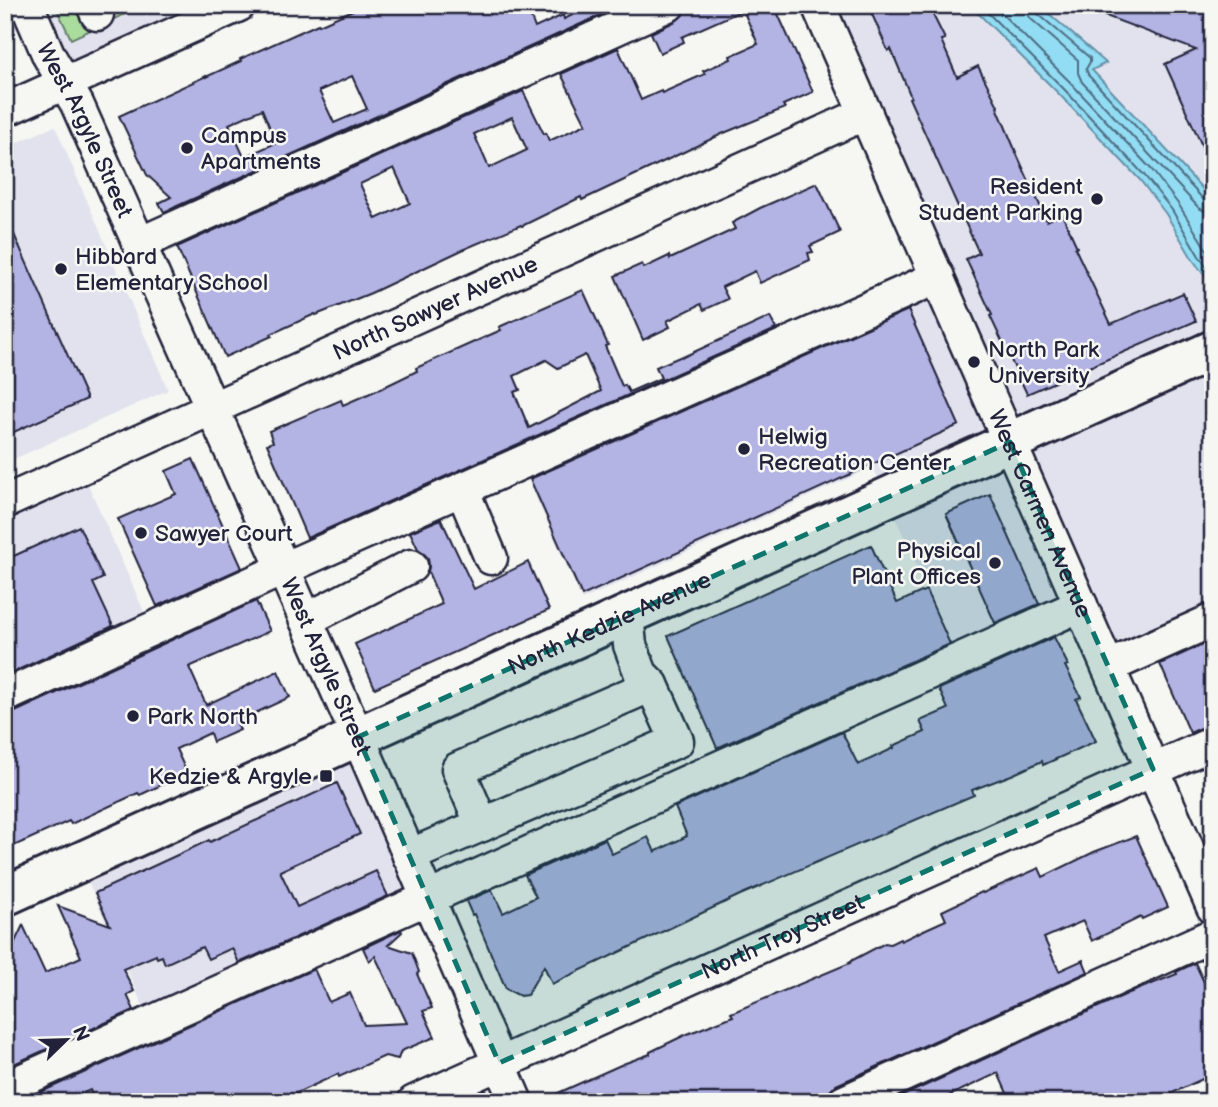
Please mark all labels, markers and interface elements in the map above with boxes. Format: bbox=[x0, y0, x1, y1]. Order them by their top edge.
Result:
street label: West Argyle Street bbox=[30, 39, 139, 222]
place label: Campus Apartments bbox=[201, 122, 321, 176]
marker: Campus Apartments bbox=[179, 140, 195, 156]
place label: Resident Student Parking bbox=[919, 173, 1083, 227]
marker: Resident Student Parking bbox=[1089, 191, 1105, 207]
place label: Hibbard Elementary School bbox=[75, 243, 268, 297]
street label: North Sawyer Avenue bbox=[329, 250, 542, 367]
marker: Hibbard Elementary School bbox=[53, 261, 69, 277]
place label: North Park University bbox=[988, 336, 1100, 390]
marker: North Park University bbox=[966, 354, 982, 370]
street label: West Carmen Avenue bbox=[982, 405, 1098, 622]
place label: Helwig Recreation Center bbox=[758, 423, 951, 477]
marker: Helwig Recreation Center bbox=[736, 441, 752, 457]
place label: Sawyer Court bbox=[155, 520, 293, 548]
marker: Sawyer Court bbox=[133, 525, 149, 541]
place label: Physical Plant Offices bbox=[851, 537, 981, 591]
marker: Physical Plant Offices bbox=[987, 555, 1003, 571]
street label: North Kedzie Avenue bbox=[504, 566, 715, 682]
street label: West Argyle Street bbox=[274, 573, 377, 759]
place label: Park North bbox=[147, 703, 258, 731]
marker: Park North bbox=[125, 708, 141, 724]
place label: Kedzie & Argyle bbox=[149, 763, 312, 791]
marker: Kedzie & Argyle bbox=[318, 768, 334, 784]
street label: North Troy Street bbox=[697, 889, 869, 986]
north arrow bbox=[32, 1006, 102, 1076]
text: N bbox=[67, 1023, 94, 1045]

